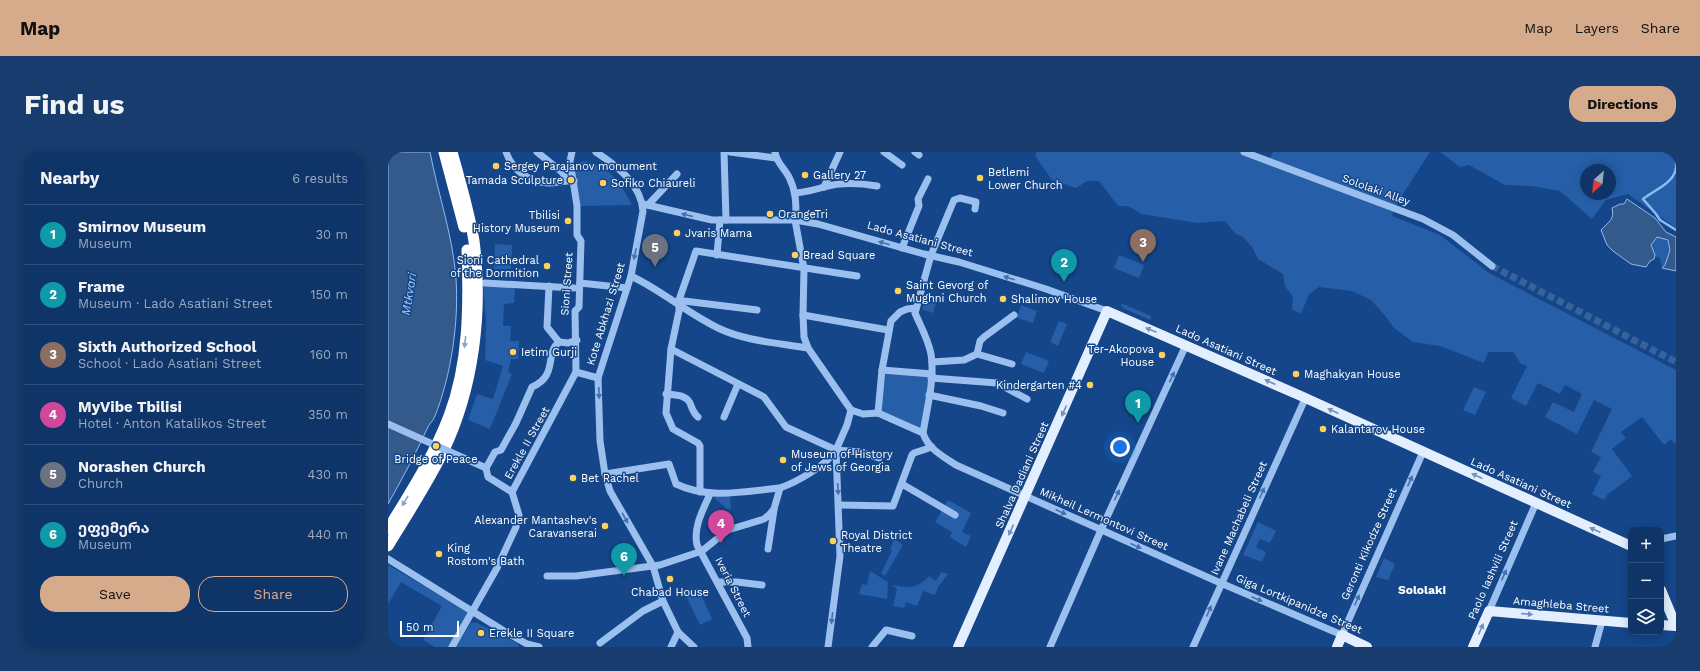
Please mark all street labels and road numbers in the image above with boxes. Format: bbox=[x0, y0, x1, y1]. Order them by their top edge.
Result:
street label: Sololaki Alley bbox=[1340, 172, 1412, 208]
street label: Lado Asatiani Street bbox=[866, 219, 975, 259]
street label: Sioni Street bbox=[558, 252, 576, 316]
street label: Kote Abkhazi Street bbox=[584, 261, 628, 367]
street label: Lado Asatiani Street bbox=[1174, 322, 1279, 378]
street label: Erekle II Street bbox=[502, 404, 552, 481]
street label: Shalva Dadiani Street bbox=[993, 419, 1052, 530]
street label: Lado Asatiani Street bbox=[1469, 455, 1574, 511]
street label: Ivane Machabeli Street bbox=[1208, 459, 1270, 577]
street label: Mikheil Lermontovi Street bbox=[1038, 485, 1171, 553]
street label: Geronti Kikodze Street bbox=[1338, 485, 1400, 602]
street label: Paolo Iashvili Street bbox=[1465, 518, 1521, 621]
street label: Iveria Street bbox=[712, 555, 754, 620]
street label: Giga Lortkipanidze Street bbox=[1234, 571, 1365, 637]
street label: Amaghleba Street bbox=[1513, 594, 1610, 616]

